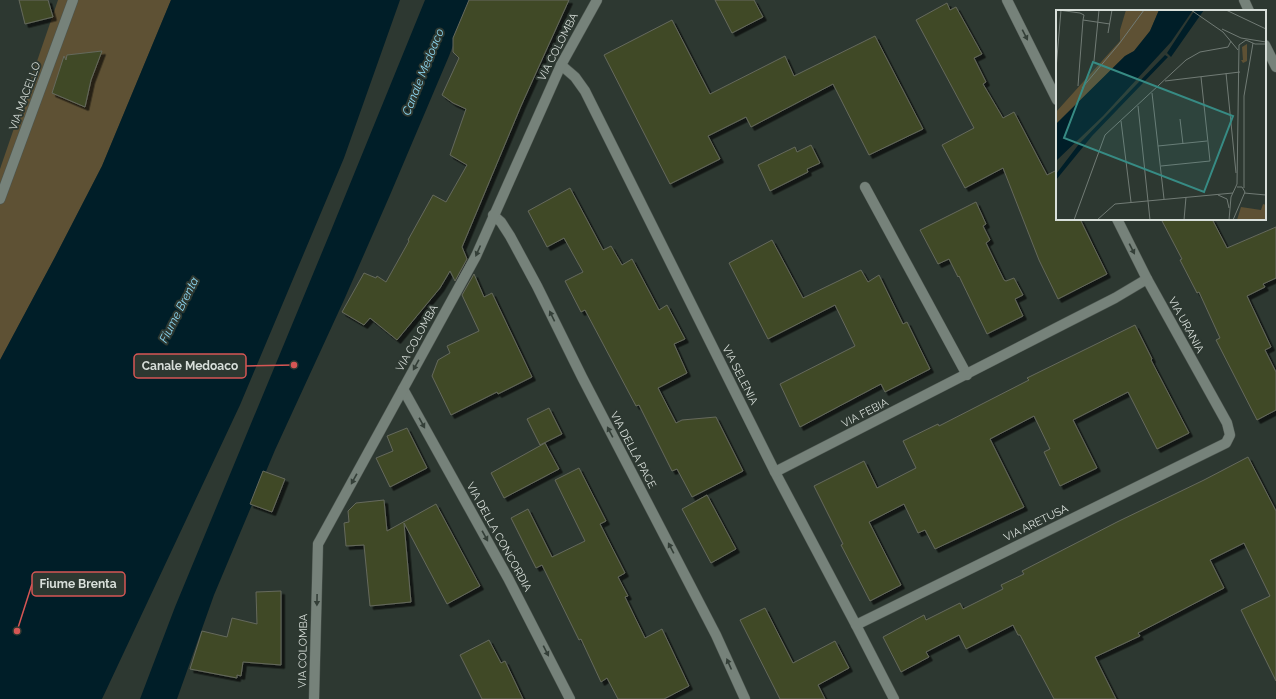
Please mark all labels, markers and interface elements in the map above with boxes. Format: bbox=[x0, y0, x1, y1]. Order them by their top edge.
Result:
street label: VIA COLOMBA bbox=[535, 10, 581, 83]
inset map bbox=[1056, 10, 1266, 220]
water label: Canale Medoaco bbox=[399, 27, 447, 117]
one-way arrow bbox=[1022, 29, 1028, 41]
street label: VIA MACELLO bbox=[7, 60, 43, 132]
one-way arrow bbox=[1129, 243, 1135, 255]
one-way arrow bbox=[475, 245, 481, 257]
water label: Fiume Brenta bbox=[156, 275, 202, 345]
street label: VIA URANIA bbox=[1165, 295, 1207, 356]
street label: VIA COLOMBA bbox=[393, 302, 441, 374]
one-way arrow bbox=[549, 311, 555, 322]
street label: VIA SELENIA bbox=[719, 343, 761, 408]
callout: Canale Medoaco bbox=[134, 354, 246, 378]
text: Canale Medoaco bbox=[142, 359, 238, 373]
one-way arrow bbox=[413, 359, 420, 371]
street label: VIA FEBIA bbox=[839, 395, 891, 430]
street label: VIA DELLA PACE bbox=[607, 409, 659, 491]
one-way arrow bbox=[419, 417, 426, 429]
one-way arrow bbox=[607, 427, 614, 438]
one-way arrow bbox=[350, 473, 357, 485]
street label: VIA DELLA CONCORDIA bbox=[464, 480, 535, 594]
street label: VIA ARETUSA bbox=[1002, 502, 1071, 544]
one-way arrow bbox=[482, 531, 489, 542]
one-way arrow bbox=[667, 542, 674, 553]
callout: Fiume Brenta bbox=[32, 572, 125, 596]
text: Fiume Brenta bbox=[39, 577, 117, 591]
one-way arrow bbox=[313, 594, 320, 606]
street label: VIA COLOMBA bbox=[296, 613, 310, 688]
one-way arrow bbox=[543, 646, 549, 657]
one-way arrow bbox=[726, 658, 732, 669]

